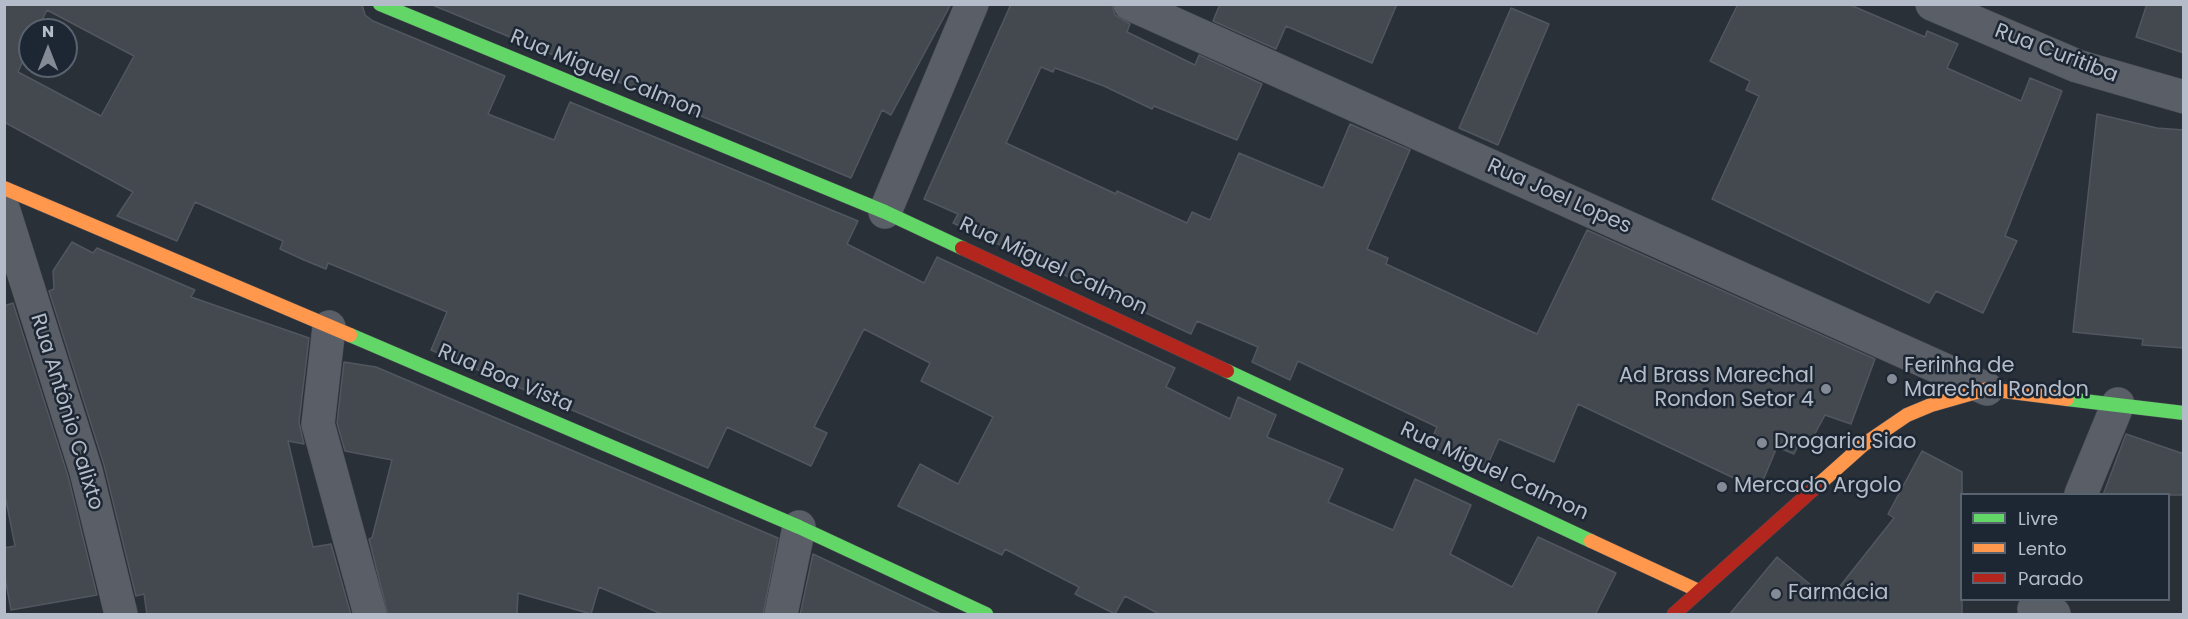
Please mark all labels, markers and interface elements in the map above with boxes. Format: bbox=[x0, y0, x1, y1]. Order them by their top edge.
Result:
north arrow bbox=[18, 18, 78, 78]
street label: Rua Curitiba bbox=[1991, 19, 2121, 89]
text: N bbox=[42, 20, 54, 43]
street label: Rua Miguel Calmon bbox=[506, 25, 706, 125]
street label: Rua Joel Lopes bbox=[1483, 154, 1635, 240]
street label: Rua Miguel Calmon bbox=[955, 212, 1151, 322]
street label: Rua Antônio Calixto bbox=[24, 311, 108, 513]
street label: Rua Boa Vista bbox=[434, 339, 576, 419]
place label: Ferinha de Marechal Rondon bbox=[1904, 354, 2089, 404]
place label: Ad Brass Marechal Rondon Setor 4 bbox=[1619, 364, 1814, 414]
marker: Ferinha de Marechal Rondon bbox=[1885, 372, 1899, 386]
marker: Ad Brass Marechal Rondon Setor 4 bbox=[1819, 382, 1833, 396]
street label: Rua Miguel Calmon bbox=[1396, 417, 1592, 527]
place label: Drogaria Siao bbox=[1774, 430, 1916, 456]
marker: Drogaria Siao bbox=[1755, 436, 1769, 450]
place label: Mercado Argolo bbox=[1734, 474, 1901, 500]
marker: Mercado Argolo bbox=[1715, 480, 1729, 494]
legend bbox=[1960, 493, 2170, 601]
text: Livre bbox=[2018, 506, 2058, 531]
text: Lento bbox=[2018, 536, 2067, 561]
text: Parado bbox=[2018, 566, 2083, 591]
place label: Farmácia bbox=[1788, 581, 1889, 607]
marker: Farmácia bbox=[1769, 587, 1783, 601]

